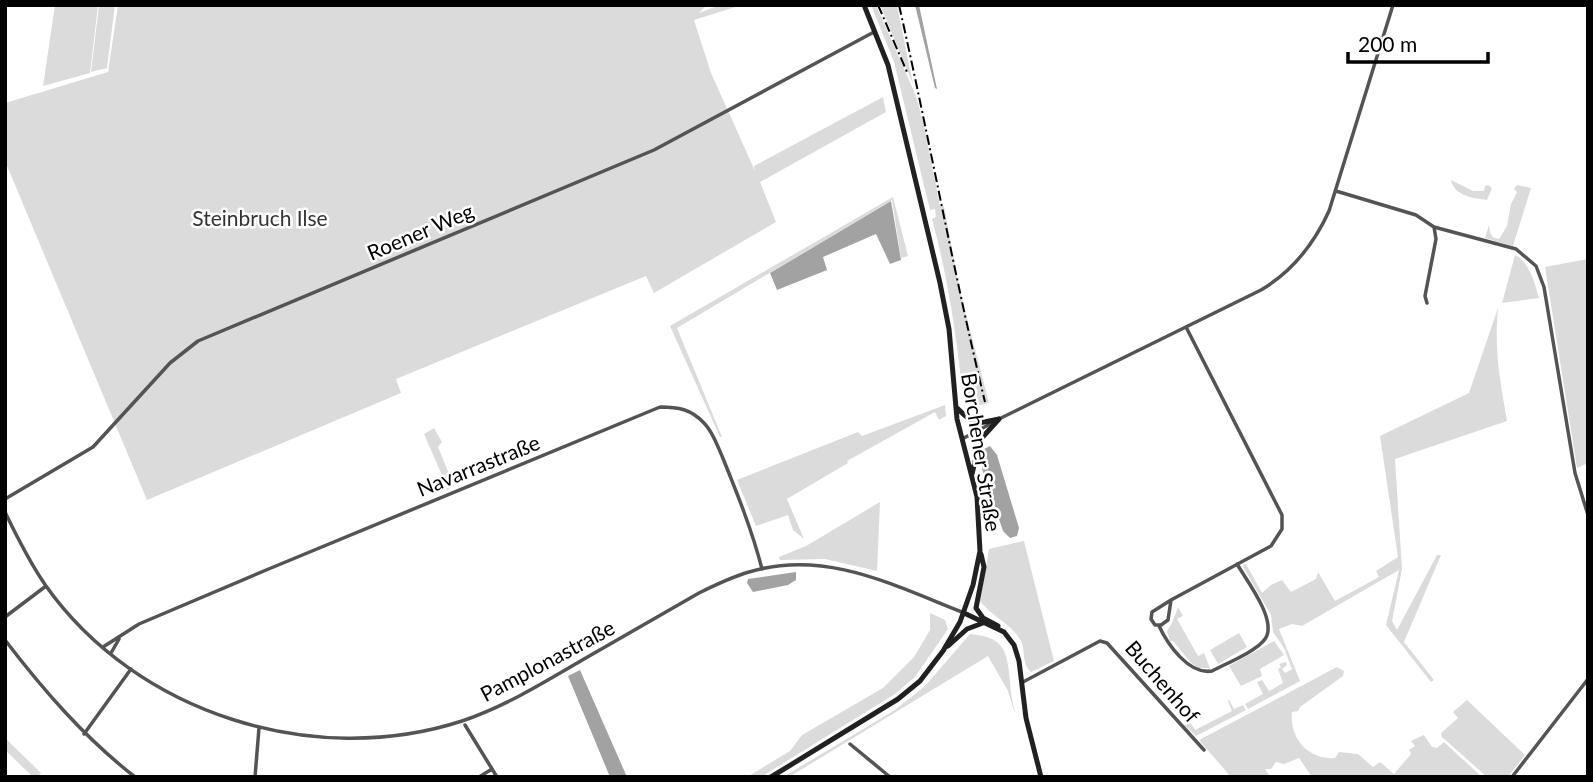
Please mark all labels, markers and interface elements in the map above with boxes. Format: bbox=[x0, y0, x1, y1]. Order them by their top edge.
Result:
scale bar bbox=[1348, 21, 1488, 65]
text: 200 m bbox=[1358, 31, 1417, 56]
street label: Roener Weg bbox=[363, 197, 477, 265]
park label: Steinbruch Ilse bbox=[192, 205, 328, 230]
street label: Borchener Straße bbox=[957, 371, 1007, 533]
street label: Navarrastraße bbox=[413, 429, 543, 501]
street label: Pamplonastraße bbox=[476, 614, 618, 706]
street label: Buchenhof bbox=[1121, 635, 1206, 728]

